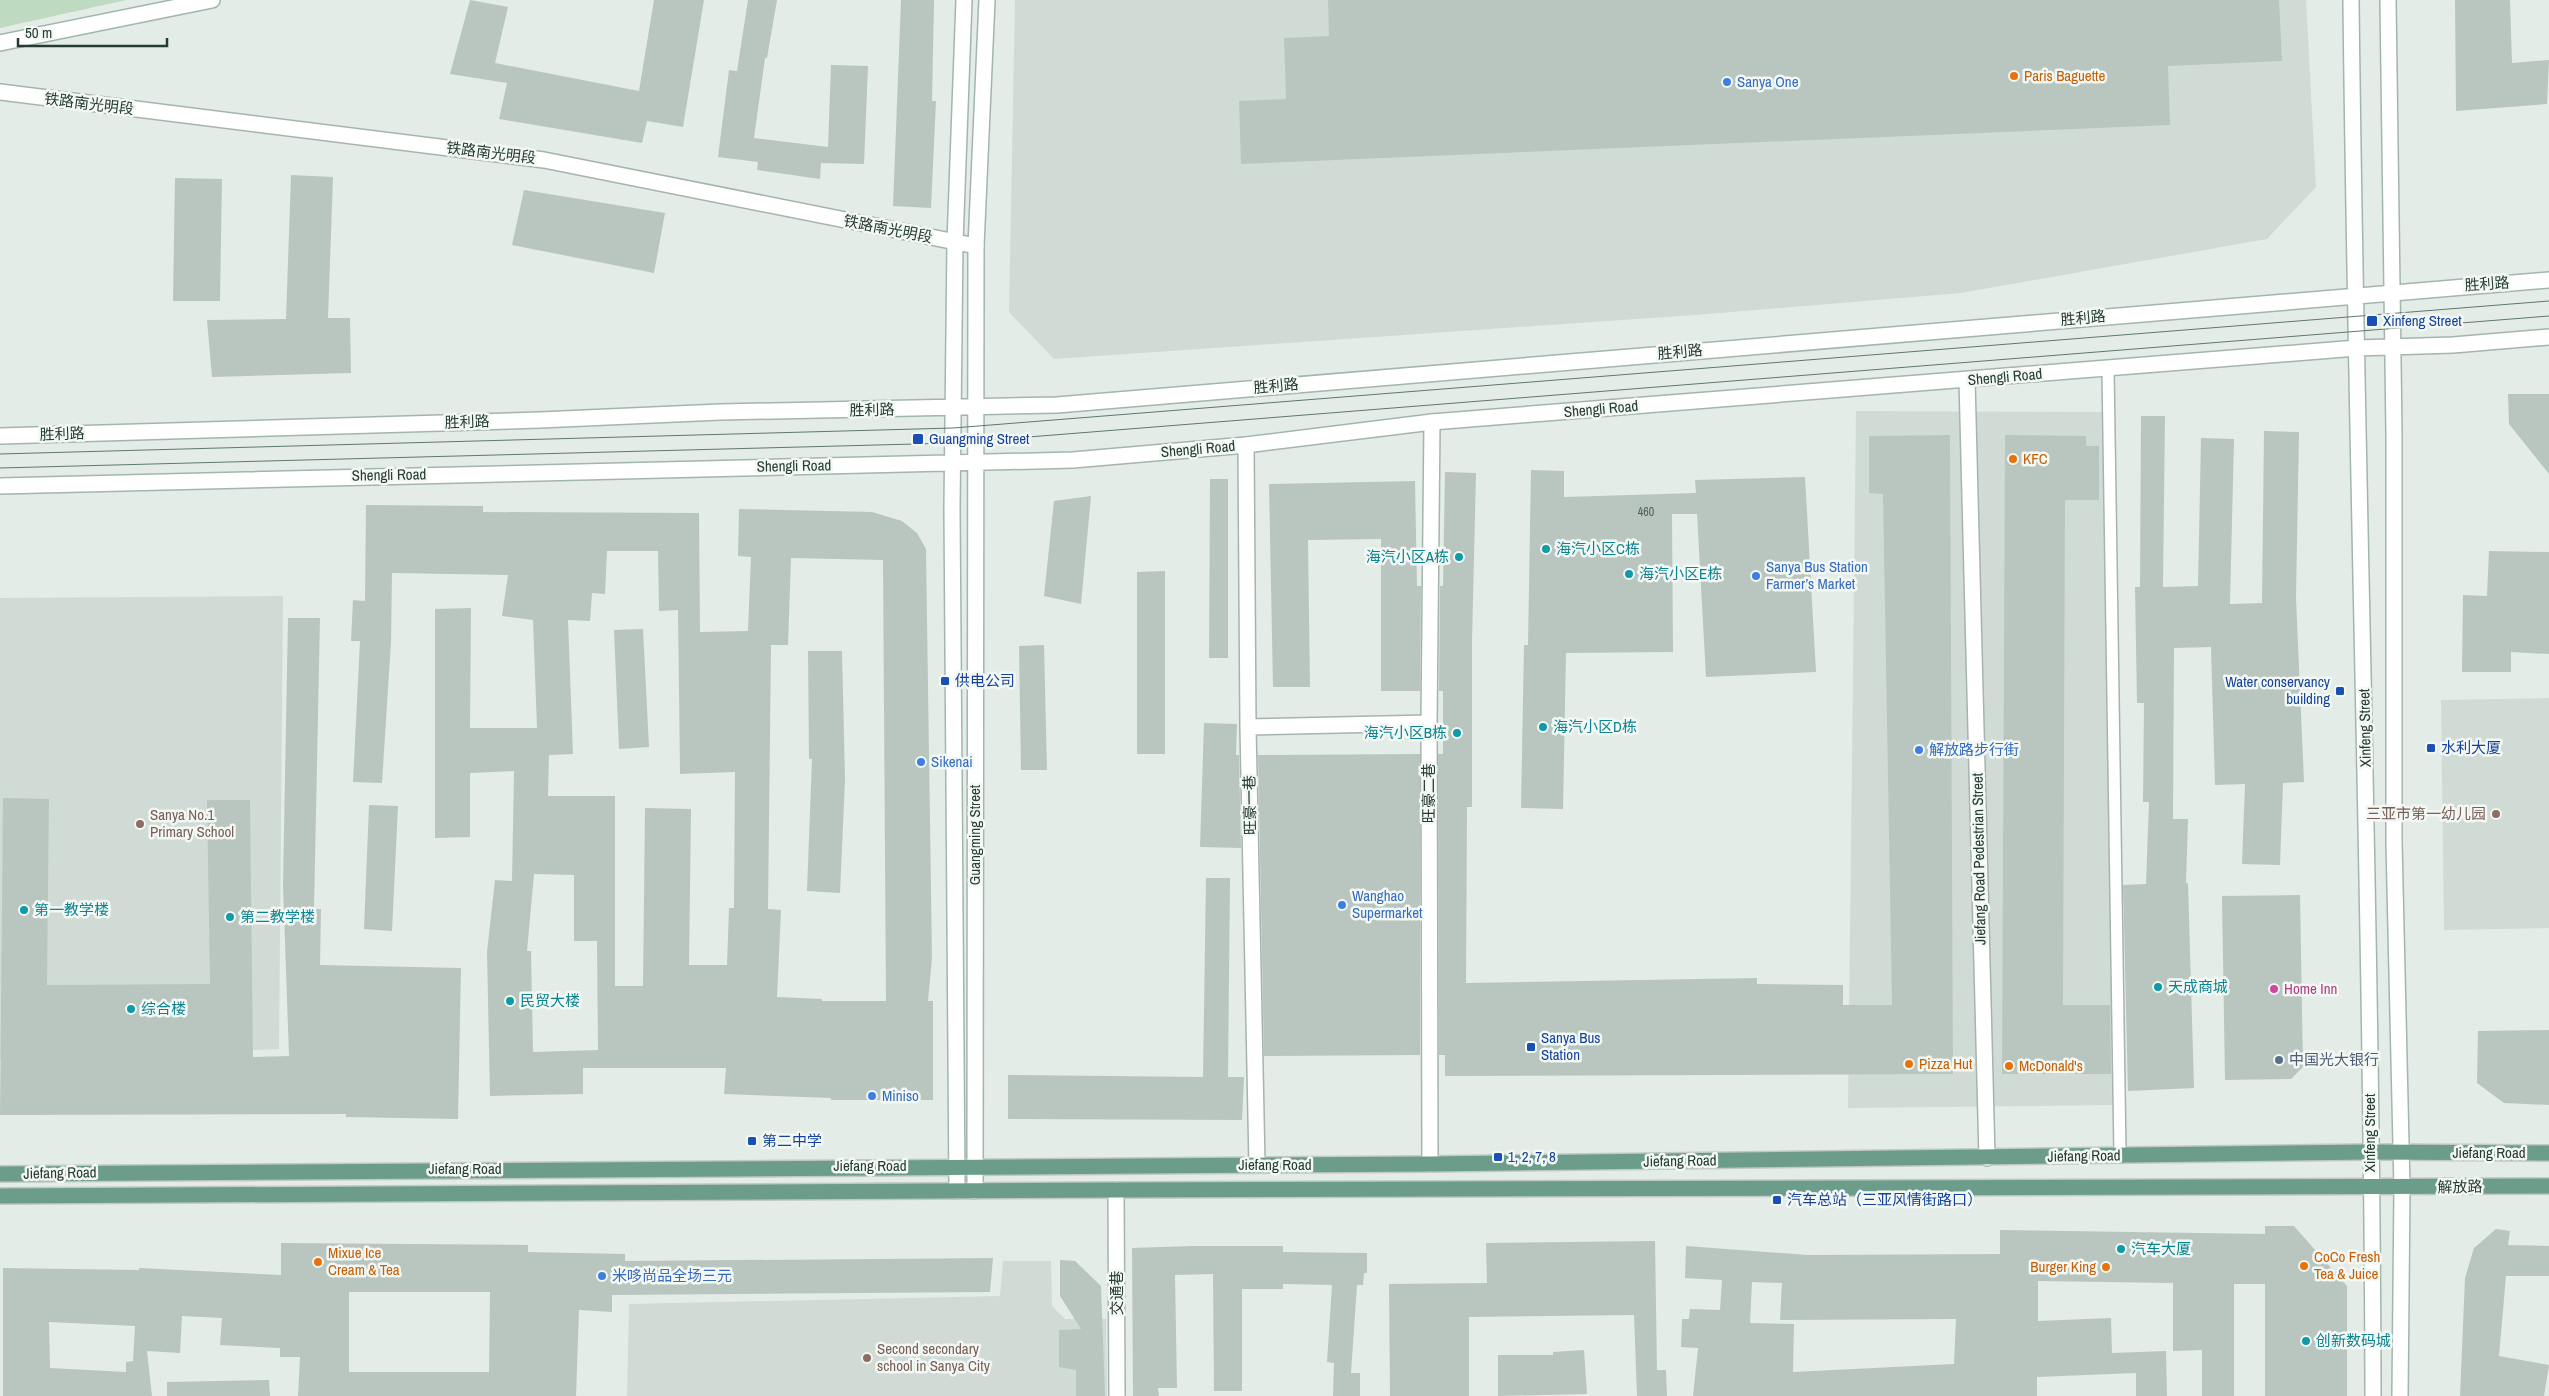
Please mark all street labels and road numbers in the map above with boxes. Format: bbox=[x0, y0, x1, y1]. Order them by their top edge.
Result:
street label: 铁路南光明段 bbox=[43, 88, 135, 119]
street label: 铁路南光明段 bbox=[445, 137, 537, 168]
street label: 铁路南光明段 bbox=[842, 210, 934, 247]
street label: 胜利路 bbox=[2464, 271, 2510, 296]
street label: 胜利路 bbox=[2060, 305, 2106, 330]
street label: 胜利路 bbox=[1657, 339, 1703, 364]
street label: Shengli Road bbox=[1967, 363, 2043, 390]
street label: 胜利路 bbox=[1253, 373, 1299, 398]
street label: Shengli Road bbox=[1563, 395, 1639, 422]
street label: 胜利路 bbox=[849, 399, 895, 420]
street label: 胜利路 bbox=[444, 410, 490, 433]
street label: 胜利路 bbox=[39, 422, 85, 445]
street label: Shengli Road bbox=[1160, 435, 1236, 462]
street label: Shengli Road bbox=[757, 454, 831, 477]
street label: Shengli Road bbox=[352, 463, 426, 486]
street label: Xinfeng Street bbox=[2353, 688, 2376, 768]
street label: 旺豪二巷 bbox=[1418, 763, 1439, 823]
street label: Jiefang Road Pedestrian Street bbox=[1966, 772, 1991, 945]
street label: 旺豪一巷 bbox=[1238, 775, 1261, 835]
street label: Guangming Street bbox=[964, 784, 985, 885]
street label: Xinfeng Street bbox=[2359, 1093, 2380, 1172]
street label: Jiefang Road bbox=[2452, 1142, 2526, 1163]
street label: Jiefang Road bbox=[2047, 1144, 2121, 1167]
street label: Jiefang Road bbox=[1643, 1149, 1717, 1172]
street label: Jiefang Road bbox=[1238, 1154, 1312, 1175]
street label: Jiefang Road bbox=[833, 1155, 907, 1176]
street label: Jiefang Road bbox=[428, 1158, 502, 1179]
street label: Jiefang Road bbox=[23, 1161, 97, 1184]
street label: 解放路 bbox=[2437, 1176, 2483, 1197]
street label: 交通巷 bbox=[1106, 1270, 1127, 1316]

